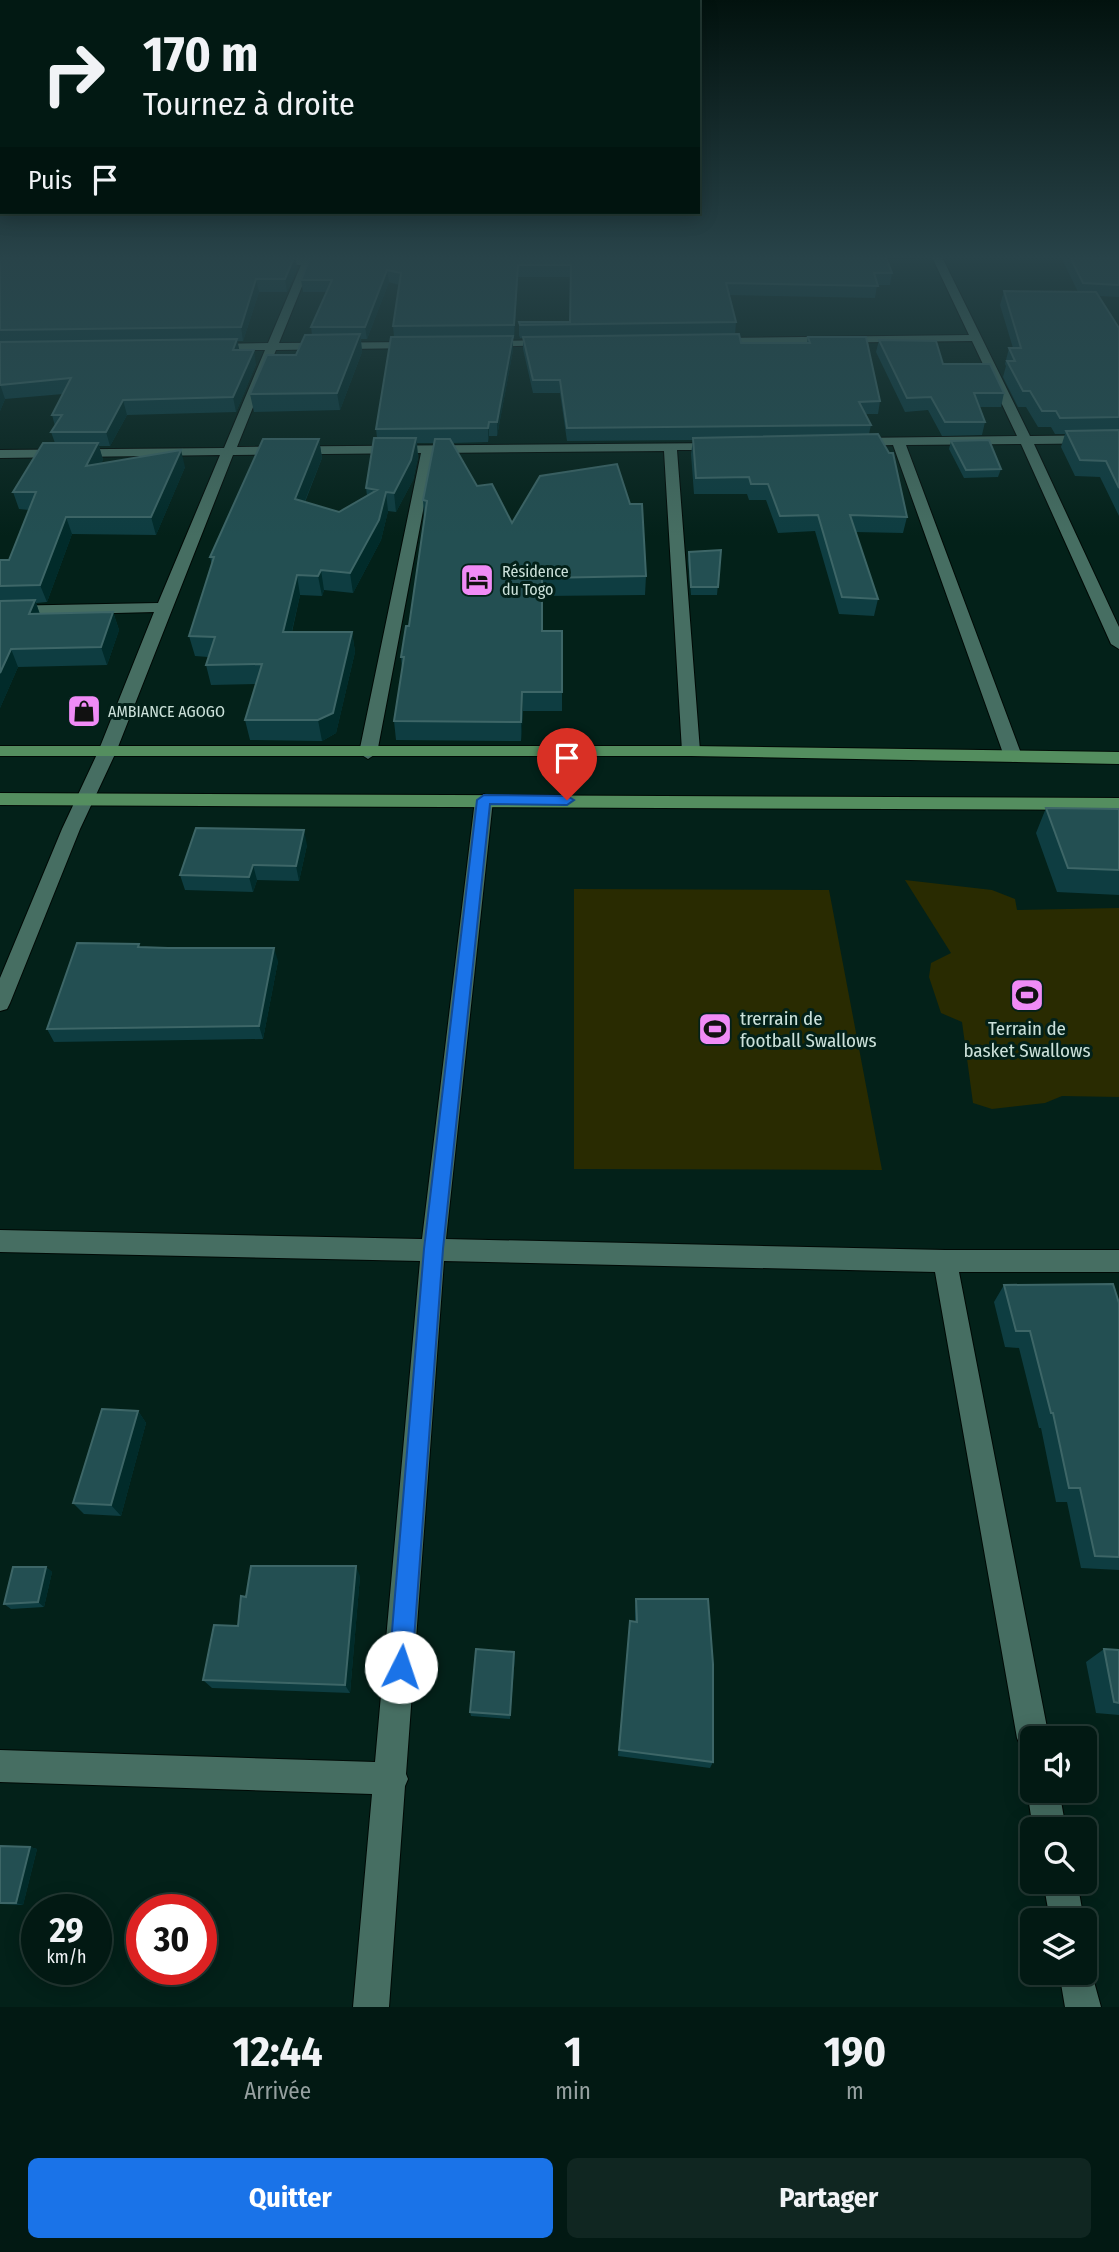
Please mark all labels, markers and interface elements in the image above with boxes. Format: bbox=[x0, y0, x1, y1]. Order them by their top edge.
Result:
text: 170 m bbox=[143, 25, 259, 84]
icon: right bbox=[28, 28, 119, 119]
text: Tournez à droite bbox=[143, 85, 355, 123]
icon: arrive bbox=[86, 161, 124, 199]
text: Puis bbox=[28, 165, 72, 196]
hotel icon: Résidence du Togo bbox=[458, 561, 496, 599]
place label: Résidence du Togo bbox=[502, 562, 569, 599]
shop icon: AMBIANCE AGOGO bbox=[65, 692, 103, 730]
place label: AMBIANCE AGOGO bbox=[108, 702, 225, 721]
pin bbox=[537, 728, 597, 800]
icon: arrive bbox=[548, 739, 586, 777]
sports icon: Terrain de basket Swallows bbox=[1008, 976, 1046, 1014]
place label: trerrain de football Swallows bbox=[740, 1007, 877, 1052]
sports icon: trerrain de football Swallows bbox=[696, 1010, 734, 1048]
place label: Terrain de basket Swallows bbox=[963, 1017, 1091, 1062]
position arrow bbox=[364, 1630, 438, 1704]
map controls bbox=[1020, 1726, 1097, 1985]
button: sound bbox=[1020, 1726, 1097, 1803]
button: search bbox=[1020, 1817, 1097, 1894]
speed limit sign: 30 bbox=[126, 1894, 217, 1985]
button: layers bbox=[1020, 1908, 1097, 1985]
text: 29 bbox=[49, 1909, 84, 1951]
text: km/h bbox=[46, 1946, 87, 1968]
text: 12:44 bbox=[233, 2027, 323, 2077]
text: 1 bbox=[564, 2027, 582, 2077]
text: 190 bbox=[824, 2027, 886, 2077]
text: Arrivée bbox=[244, 2077, 311, 2105]
text: min bbox=[555, 2077, 591, 2105]
text: m bbox=[846, 2077, 864, 2105]
button: Quitter bbox=[28, 2158, 553, 2238]
button: Partager bbox=[567, 2158, 1091, 2238]

